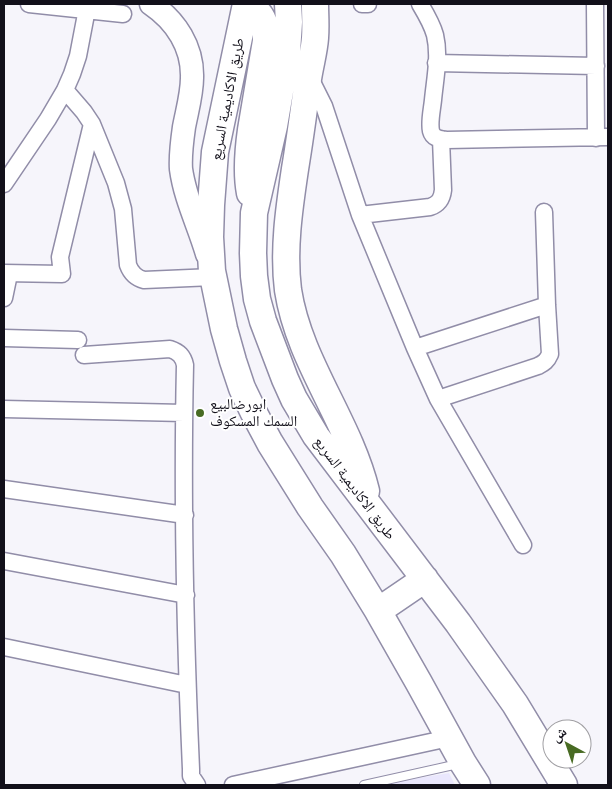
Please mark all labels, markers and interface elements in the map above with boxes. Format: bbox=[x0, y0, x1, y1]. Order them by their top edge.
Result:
street label: طريق الاكاديمية السريع bbox=[207, 36, 249, 162]
place label: ابورضالبيع السمك المسكوف bbox=[210, 396, 297, 430]
marker: ابورضالبيع السمك المسكوف bbox=[194, 407, 206, 419]
street label: طريق الاكاديمية السريع bbox=[310, 434, 399, 544]
north arrow bbox=[542, 719, 592, 769]
text: ش bbox=[548, 724, 570, 746]

